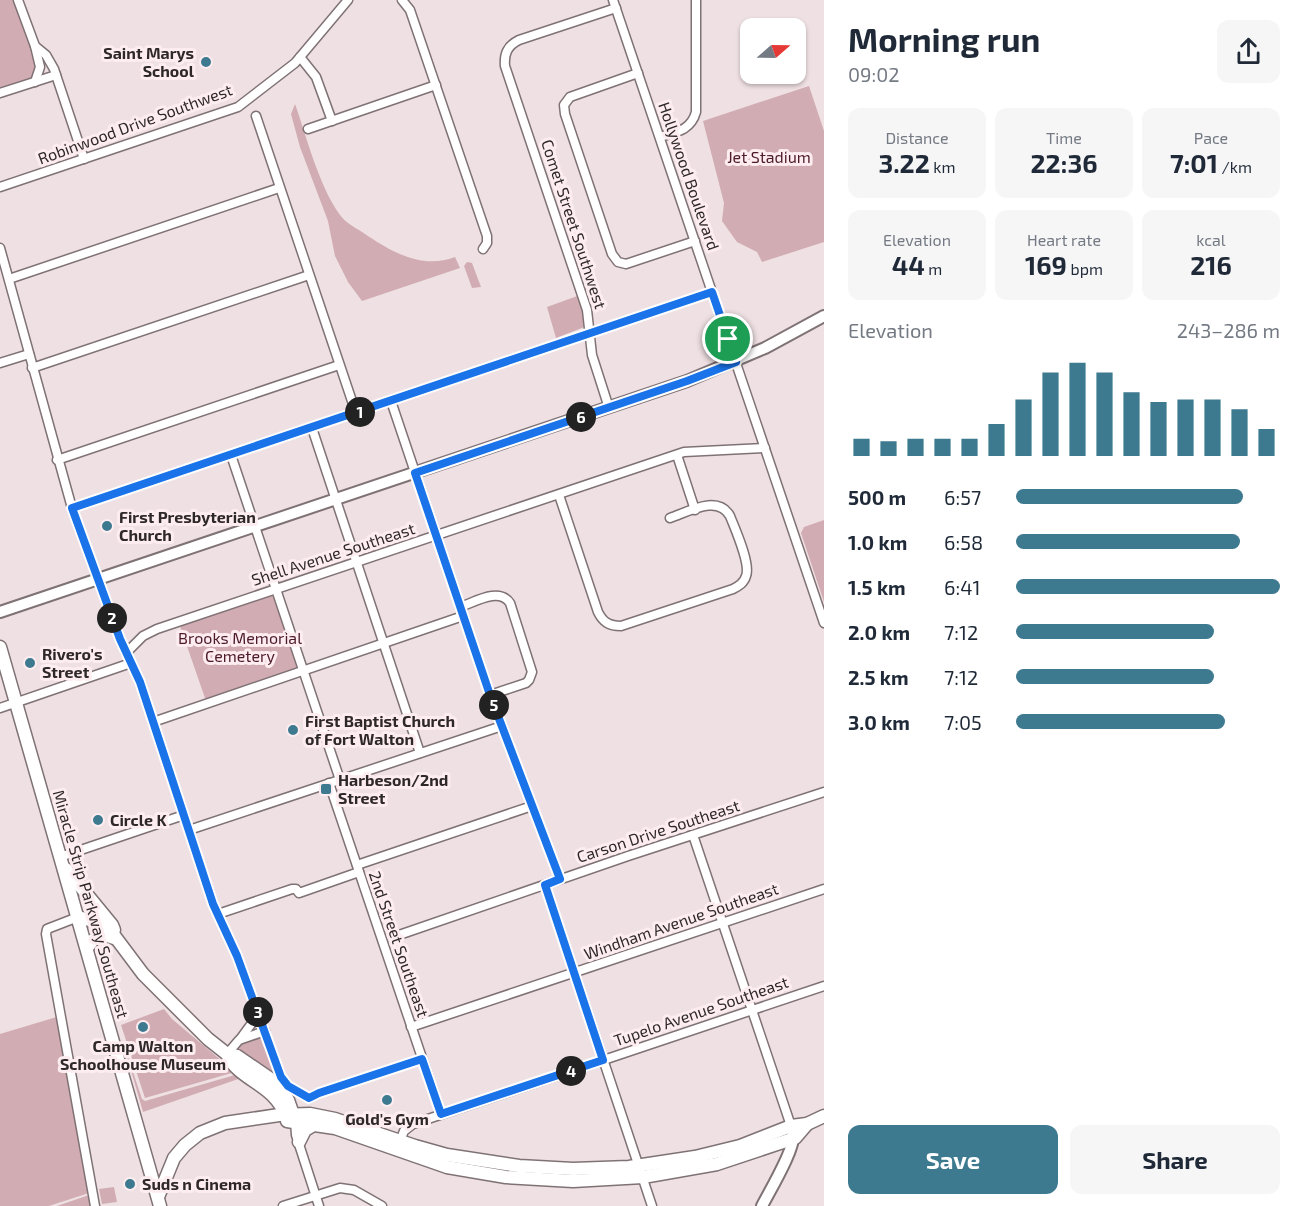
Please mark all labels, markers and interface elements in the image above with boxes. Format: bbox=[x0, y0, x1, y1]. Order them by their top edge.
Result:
north arrow bbox=[740, 18, 806, 84]
map controls bbox=[740, 18, 806, 84]
text: Morning run bbox=[848, 19, 1040, 59]
button: share bbox=[1217, 20, 1280, 83]
place label: Saint Marys School bbox=[103, 43, 195, 80]
marker: Saint Marys School bbox=[199, 55, 213, 69]
text: 09:02 bbox=[848, 62, 900, 86]
street label: Robinwood Drive Southwest bbox=[35, 79, 235, 168]
street label: Hollywood Boulevard bbox=[655, 99, 724, 252]
text: Distance bbox=[885, 128, 949, 147]
text: Time bbox=[1046, 128, 1082, 147]
text: Pace bbox=[1194, 128, 1228, 147]
street label: Comet Street Southwest bbox=[538, 137, 611, 311]
park label: Jet Stadium bbox=[727, 147, 811, 166]
text: 3.22 bbox=[878, 147, 930, 178]
text: 22:36 bbox=[1031, 147, 1097, 178]
text: 7:01 bbox=[1170, 147, 1218, 178]
text: km bbox=[930, 157, 956, 176]
text: /km bbox=[1218, 157, 1252, 176]
text: Elevation bbox=[883, 230, 951, 249]
text: Heart rate bbox=[1027, 230, 1101, 249]
text: kcal bbox=[1196, 230, 1226, 249]
text: 44 bbox=[892, 249, 925, 280]
text: 169 bbox=[1025, 249, 1067, 280]
text: 216 bbox=[1190, 249, 1232, 280]
text: m bbox=[925, 259, 942, 278]
text: bpm bbox=[1067, 259, 1103, 278]
pin bbox=[702, 313, 753, 364]
text: Elevation bbox=[848, 318, 933, 342]
text: 243–286 m bbox=[1177, 318, 1280, 342]
icon: arrive bbox=[711, 322, 744, 355]
pin: 1 bbox=[345, 397, 375, 427]
text: 1 bbox=[357, 402, 363, 421]
pin: 6 bbox=[566, 402, 596, 432]
text: 6 bbox=[576, 407, 586, 426]
text: 500 m bbox=[848, 485, 906, 509]
text: 6:57 bbox=[944, 485, 981, 509]
place label: First Presbyterian Church bbox=[119, 507, 256, 544]
street label: Shell Avenue Southeast bbox=[249, 518, 417, 589]
marker: First Presbyterian Church bbox=[100, 519, 114, 533]
text: 1.0 km bbox=[848, 530, 907, 554]
text: 6:58 bbox=[944, 530, 983, 554]
text: 1.5 km bbox=[848, 575, 906, 599]
text: 6:41 bbox=[944, 575, 980, 599]
pin: 2 bbox=[97, 603, 127, 633]
text: 2 bbox=[107, 608, 117, 627]
text: 2.0 km bbox=[848, 620, 910, 644]
text: 7:12 bbox=[944, 620, 978, 644]
park label: Brooks Memorial Cemetery bbox=[178, 628, 302, 665]
place label: Rivero's Street bbox=[42, 644, 102, 681]
marker: Rivero's Street bbox=[23, 656, 37, 670]
text: 2.5 km bbox=[848, 665, 909, 689]
text: 7:12 bbox=[944, 665, 978, 689]
pin: 5 bbox=[479, 690, 509, 720]
text: 5 bbox=[490, 695, 498, 714]
text: 3.0 km bbox=[848, 710, 910, 734]
text: 7:05 bbox=[944, 710, 982, 734]
place label: First Baptist Church of Fort Walton bbox=[305, 711, 455, 748]
marker: First Baptist Church of Fort Walton bbox=[286, 723, 300, 737]
place label: Harbeson/2nd Street bbox=[338, 770, 448, 807]
marker: Harbeson/2nd Street bbox=[319, 782, 333, 796]
street label: Miracle Strip Parkway Southeast bbox=[50, 788, 133, 1020]
street label: Carson Drive Southeast bbox=[574, 795, 742, 866]
place label: Circle K bbox=[110, 810, 167, 829]
marker: Circle K bbox=[91, 813, 105, 827]
street label: 2nd Street Southeast bbox=[366, 868, 433, 1019]
street label: Windham Avenue Southeast bbox=[581, 878, 780, 963]
street label: Tupelo Avenue Southeast bbox=[611, 972, 791, 1049]
pin: 3 bbox=[243, 997, 273, 1027]
text: 3 bbox=[253, 1002, 263, 1021]
marker: Camp Walton Schoolhouse Museum bbox=[136, 1020, 150, 1034]
place label: Camp Walton Schoolhouse Museum bbox=[60, 1036, 226, 1073]
pin: 4 bbox=[556, 1056, 586, 1086]
text: 4 bbox=[566, 1061, 576, 1080]
marker: Gold's Gym bbox=[380, 1093, 394, 1107]
place label: Gold's Gym bbox=[345, 1109, 429, 1129]
button: Save bbox=[848, 1125, 1058, 1194]
button: Share bbox=[1070, 1125, 1280, 1194]
place label: Suds n Cinema bbox=[142, 1174, 251, 1193]
marker: Suds n Cinema bbox=[123, 1177, 137, 1191]

